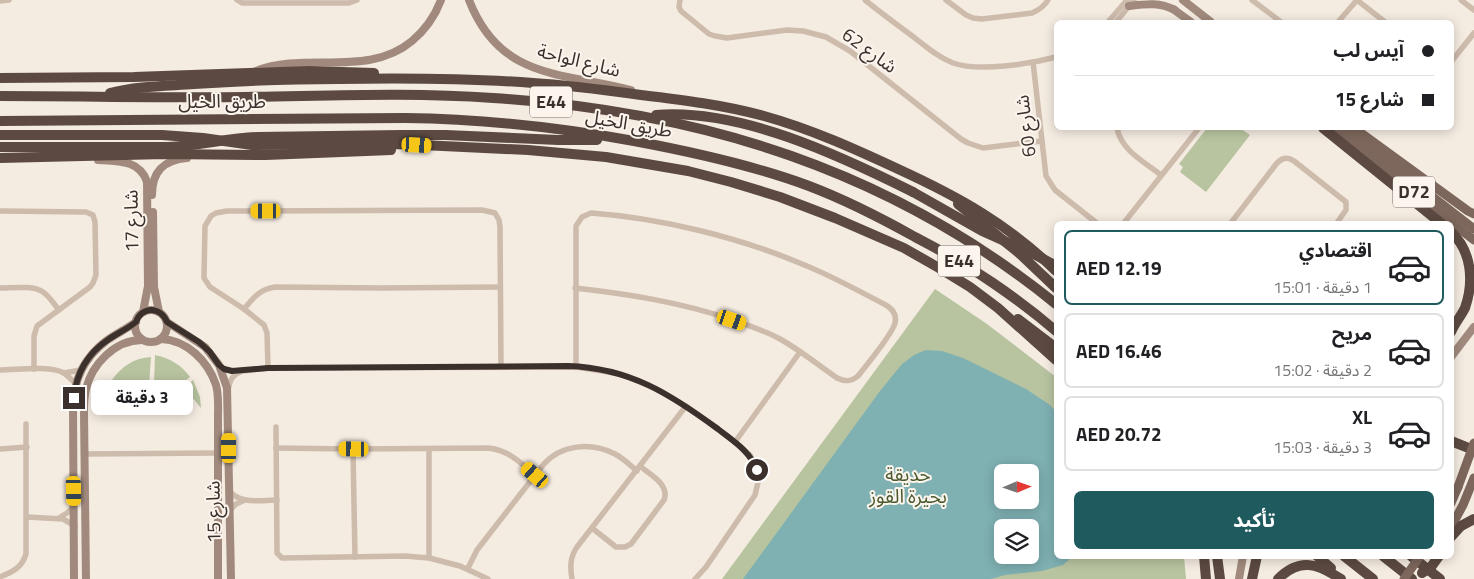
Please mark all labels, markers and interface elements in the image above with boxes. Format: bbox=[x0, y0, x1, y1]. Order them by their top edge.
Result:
street label: شارع 62 bbox=[836, 19, 904, 80]
street label: شارع الواحة bbox=[535, 35, 624, 84]
text: آيس لب bbox=[1333, 35, 1404, 64]
text: شارع 15 bbox=[1335, 84, 1404, 113]
street label: طريق الخيل bbox=[178, 86, 266, 115]
road number: E44 bbox=[530, 86, 572, 118]
street label: شارع 60 bbox=[1006, 93, 1043, 159]
street label: طريق الخيل bbox=[583, 101, 675, 144]
car bbox=[401, 137, 432, 153]
road number: D72 bbox=[1393, 176, 1435, 208]
street label: 17 شارع bbox=[115, 190, 146, 253]
car bbox=[251, 204, 281, 219]
text: اقتصادي bbox=[1299, 235, 1372, 264]
icon: car bbox=[1387, 245, 1432, 290]
road number: E44 bbox=[938, 246, 980, 276]
text: AED 12.19 bbox=[1076, 253, 1162, 282]
text: 1 دقيقة · 15:01 bbox=[1273, 275, 1372, 299]
car bbox=[715, 308, 748, 332]
text: مريح bbox=[1332, 318, 1372, 347]
icon: car bbox=[1387, 328, 1432, 373]
text: AED 16.46 bbox=[1076, 336, 1162, 365]
text: 2 دقيقة · 15:02 bbox=[1273, 358, 1372, 382]
callout: 3 دقيقة bbox=[92, 380, 194, 416]
text: 3 دقيقة bbox=[116, 385, 168, 409]
route end bbox=[63, 387, 85, 409]
text: XL bbox=[1352, 402, 1372, 431]
icon: car bbox=[1387, 411, 1432, 456]
text: AED 20.72 bbox=[1076, 419, 1162, 448]
car bbox=[221, 433, 236, 463]
text: 3 دقيقة · 15:03 bbox=[1273, 435, 1372, 459]
car bbox=[338, 441, 369, 457]
car bbox=[518, 459, 551, 491]
route start bbox=[746, 459, 768, 481]
park label: حديقة بحيرة القوز bbox=[868, 459, 947, 510]
north arrow bbox=[994, 464, 1039, 509]
map controls bbox=[994, 464, 1039, 564]
car bbox=[66, 476, 81, 506]
street label: شارع 15 bbox=[197, 481, 228, 544]
button: تأكيد bbox=[1074, 491, 1434, 549]
button: layers bbox=[994, 519, 1039, 564]

